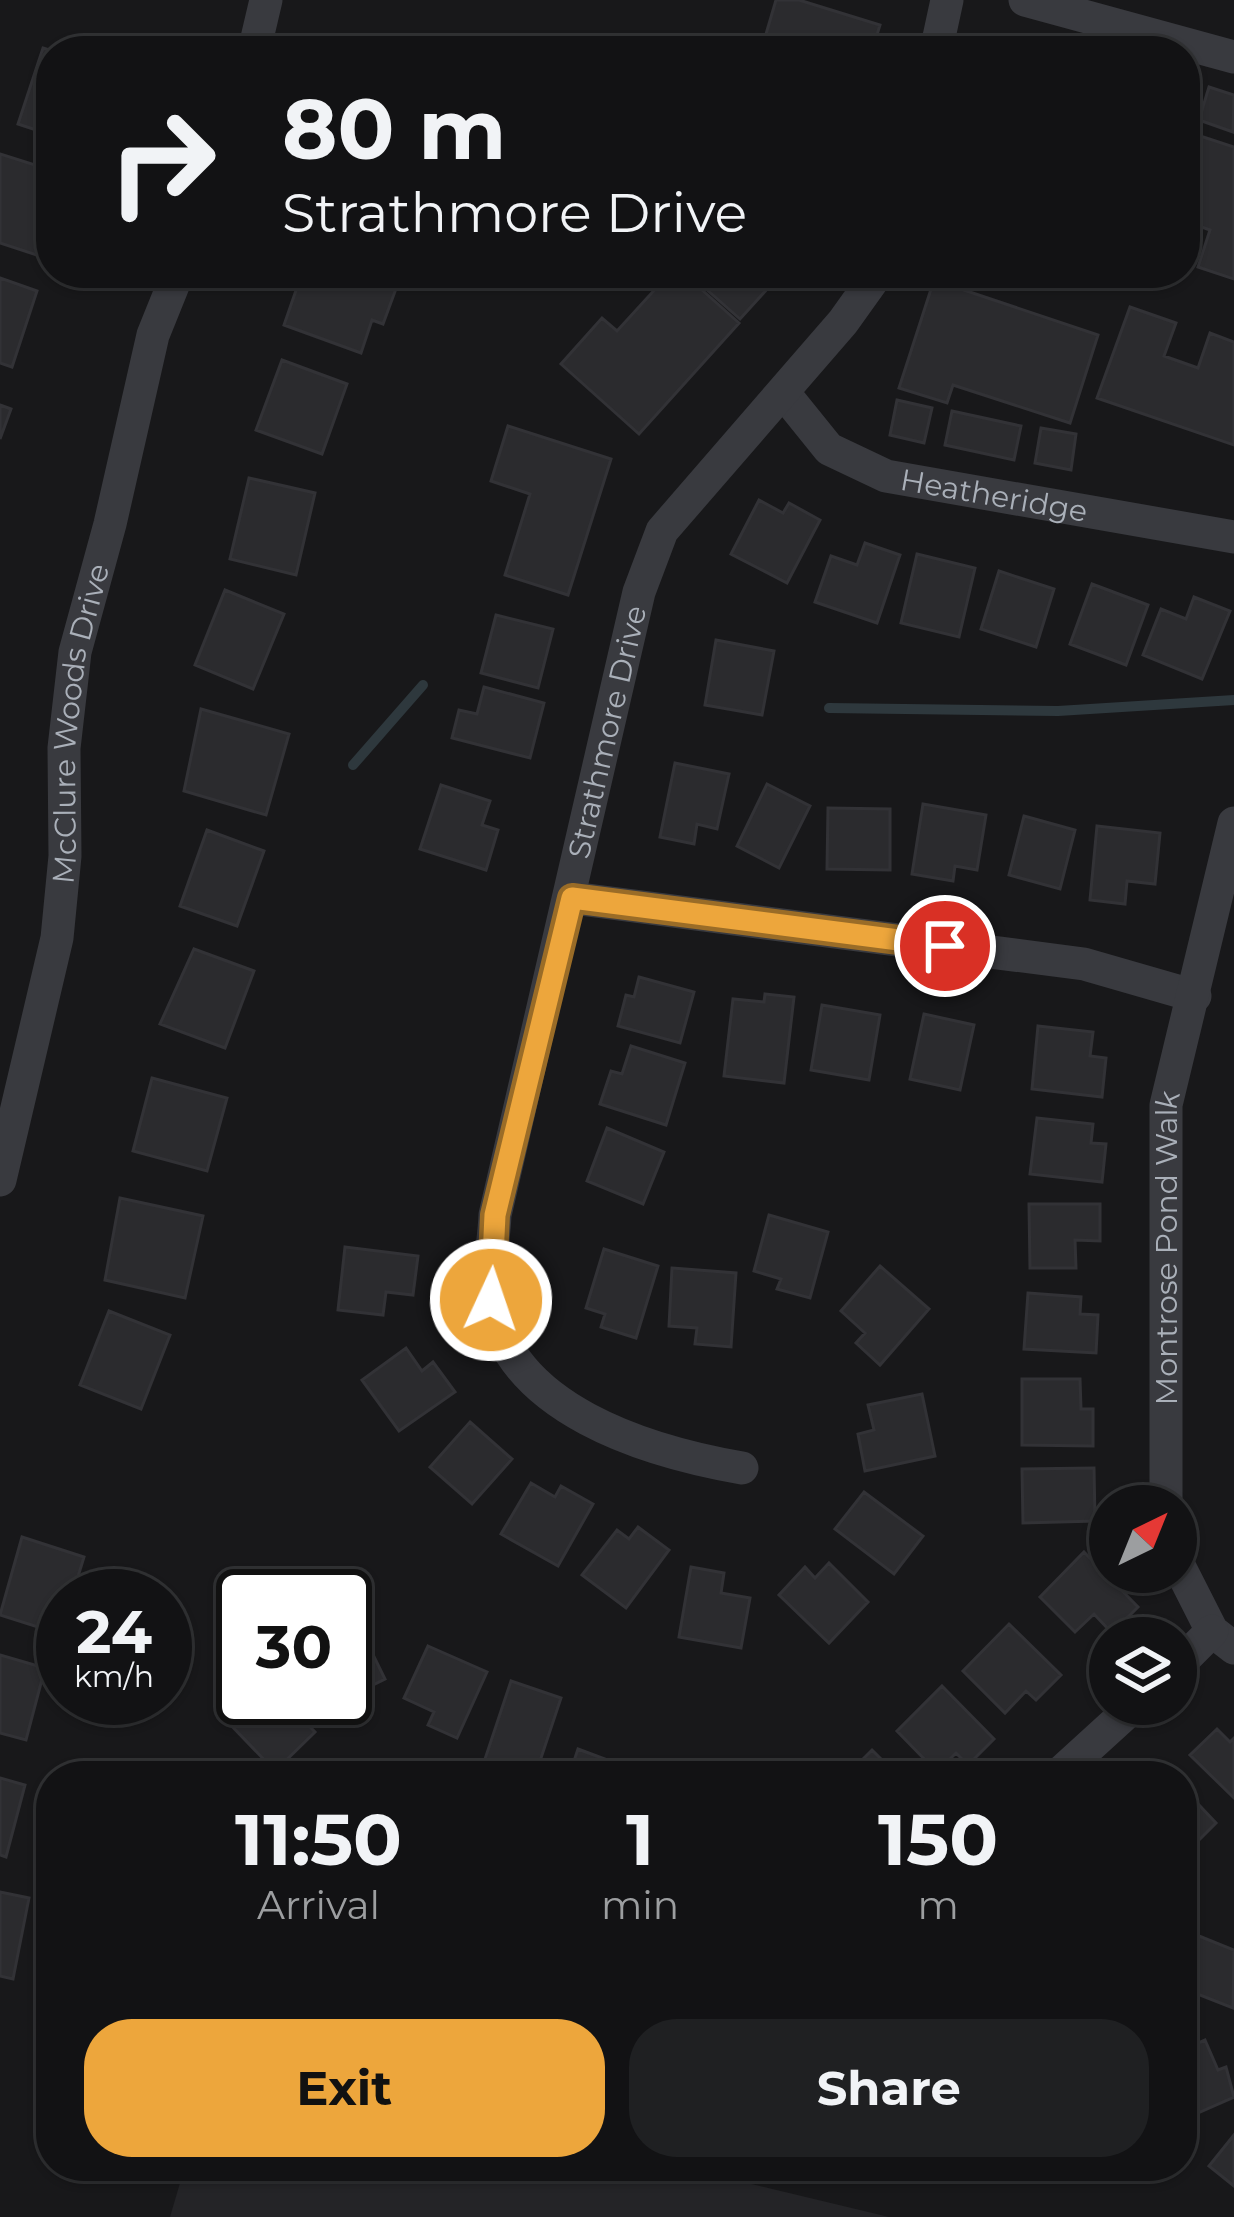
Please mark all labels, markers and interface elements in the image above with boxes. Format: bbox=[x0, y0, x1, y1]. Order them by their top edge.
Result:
text: 80 m bbox=[282, 78, 506, 180]
icon: right bbox=[84, 84, 240, 240]
text: Strathmore Drive bbox=[282, 180, 747, 246]
street label: Heatheridge bbox=[898, 460, 1090, 529]
street label: McClure Woods Drive bbox=[44, 559, 117, 885]
street label: Strathmore Drive bbox=[560, 602, 654, 862]
pin bbox=[894, 895, 996, 997]
icon: arrive bbox=[912, 913, 978, 979]
street label: Montrose Pond Walk bbox=[1147, 1087, 1187, 1405]
position arrow bbox=[428, 1237, 554, 1363]
north arrow bbox=[1089, 1485, 1197, 1593]
map controls bbox=[1089, 1485, 1197, 1725]
speed limit sign: 30 bbox=[216, 1569, 372, 1725]
text: 24 bbox=[76, 1595, 152, 1668]
button: layers bbox=[1089, 1617, 1197, 1725]
text: km/h bbox=[74, 1658, 154, 1695]
text: 11:50 bbox=[235, 1795, 402, 1883]
text: 1 bbox=[626, 1795, 654, 1883]
text: 150 bbox=[878, 1795, 998, 1883]
text: Arrival bbox=[257, 1881, 380, 1929]
text: min bbox=[601, 1881, 679, 1929]
text: m bbox=[917, 1881, 959, 1929]
button: Exit bbox=[84, 2019, 605, 2157]
button: Share bbox=[629, 2019, 1149, 2157]

